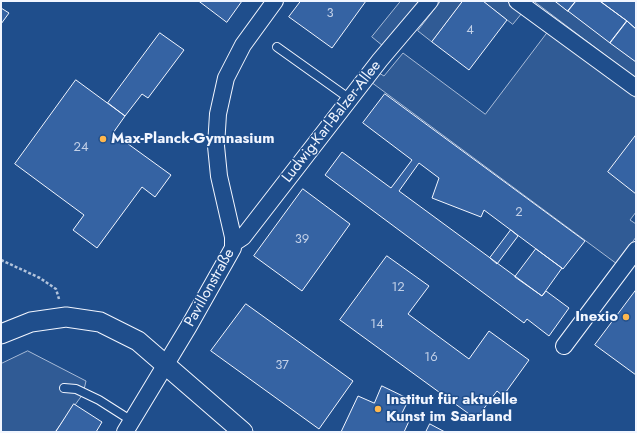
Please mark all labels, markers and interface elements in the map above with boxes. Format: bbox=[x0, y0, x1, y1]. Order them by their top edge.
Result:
house number: 3 bbox=[326, 6, 334, 22]
house number: 4 bbox=[466, 23, 474, 39]
street label: Ludwig-Karl-Balzer-Allee bbox=[279, 57, 385, 187]
place label: Max-Planck-Gymnasium bbox=[111, 130, 274, 148]
marker: Max-Planck-Gymnasium bbox=[98, 134, 108, 144]
house number: 24 bbox=[74, 140, 88, 156]
house number: 2 bbox=[515, 205, 523, 221]
house number: 39 bbox=[295, 232, 309, 248]
street label: Pavillonstraße bbox=[181, 246, 239, 330]
house number: 12 bbox=[391, 280, 405, 296]
place label: Inexio bbox=[575, 308, 618, 326]
marker: Inexio bbox=[621, 312, 631, 322]
house number: 14 bbox=[370, 317, 384, 333]
house number: 16 bbox=[424, 350, 438, 366]
house number: 37 bbox=[275, 358, 289, 374]
place label: Institut für aktuelle Kunst im Saarland bbox=[386, 391, 518, 426]
marker: Institut für aktuelle Kunst im Saarland bbox=[373, 404, 383, 414]

